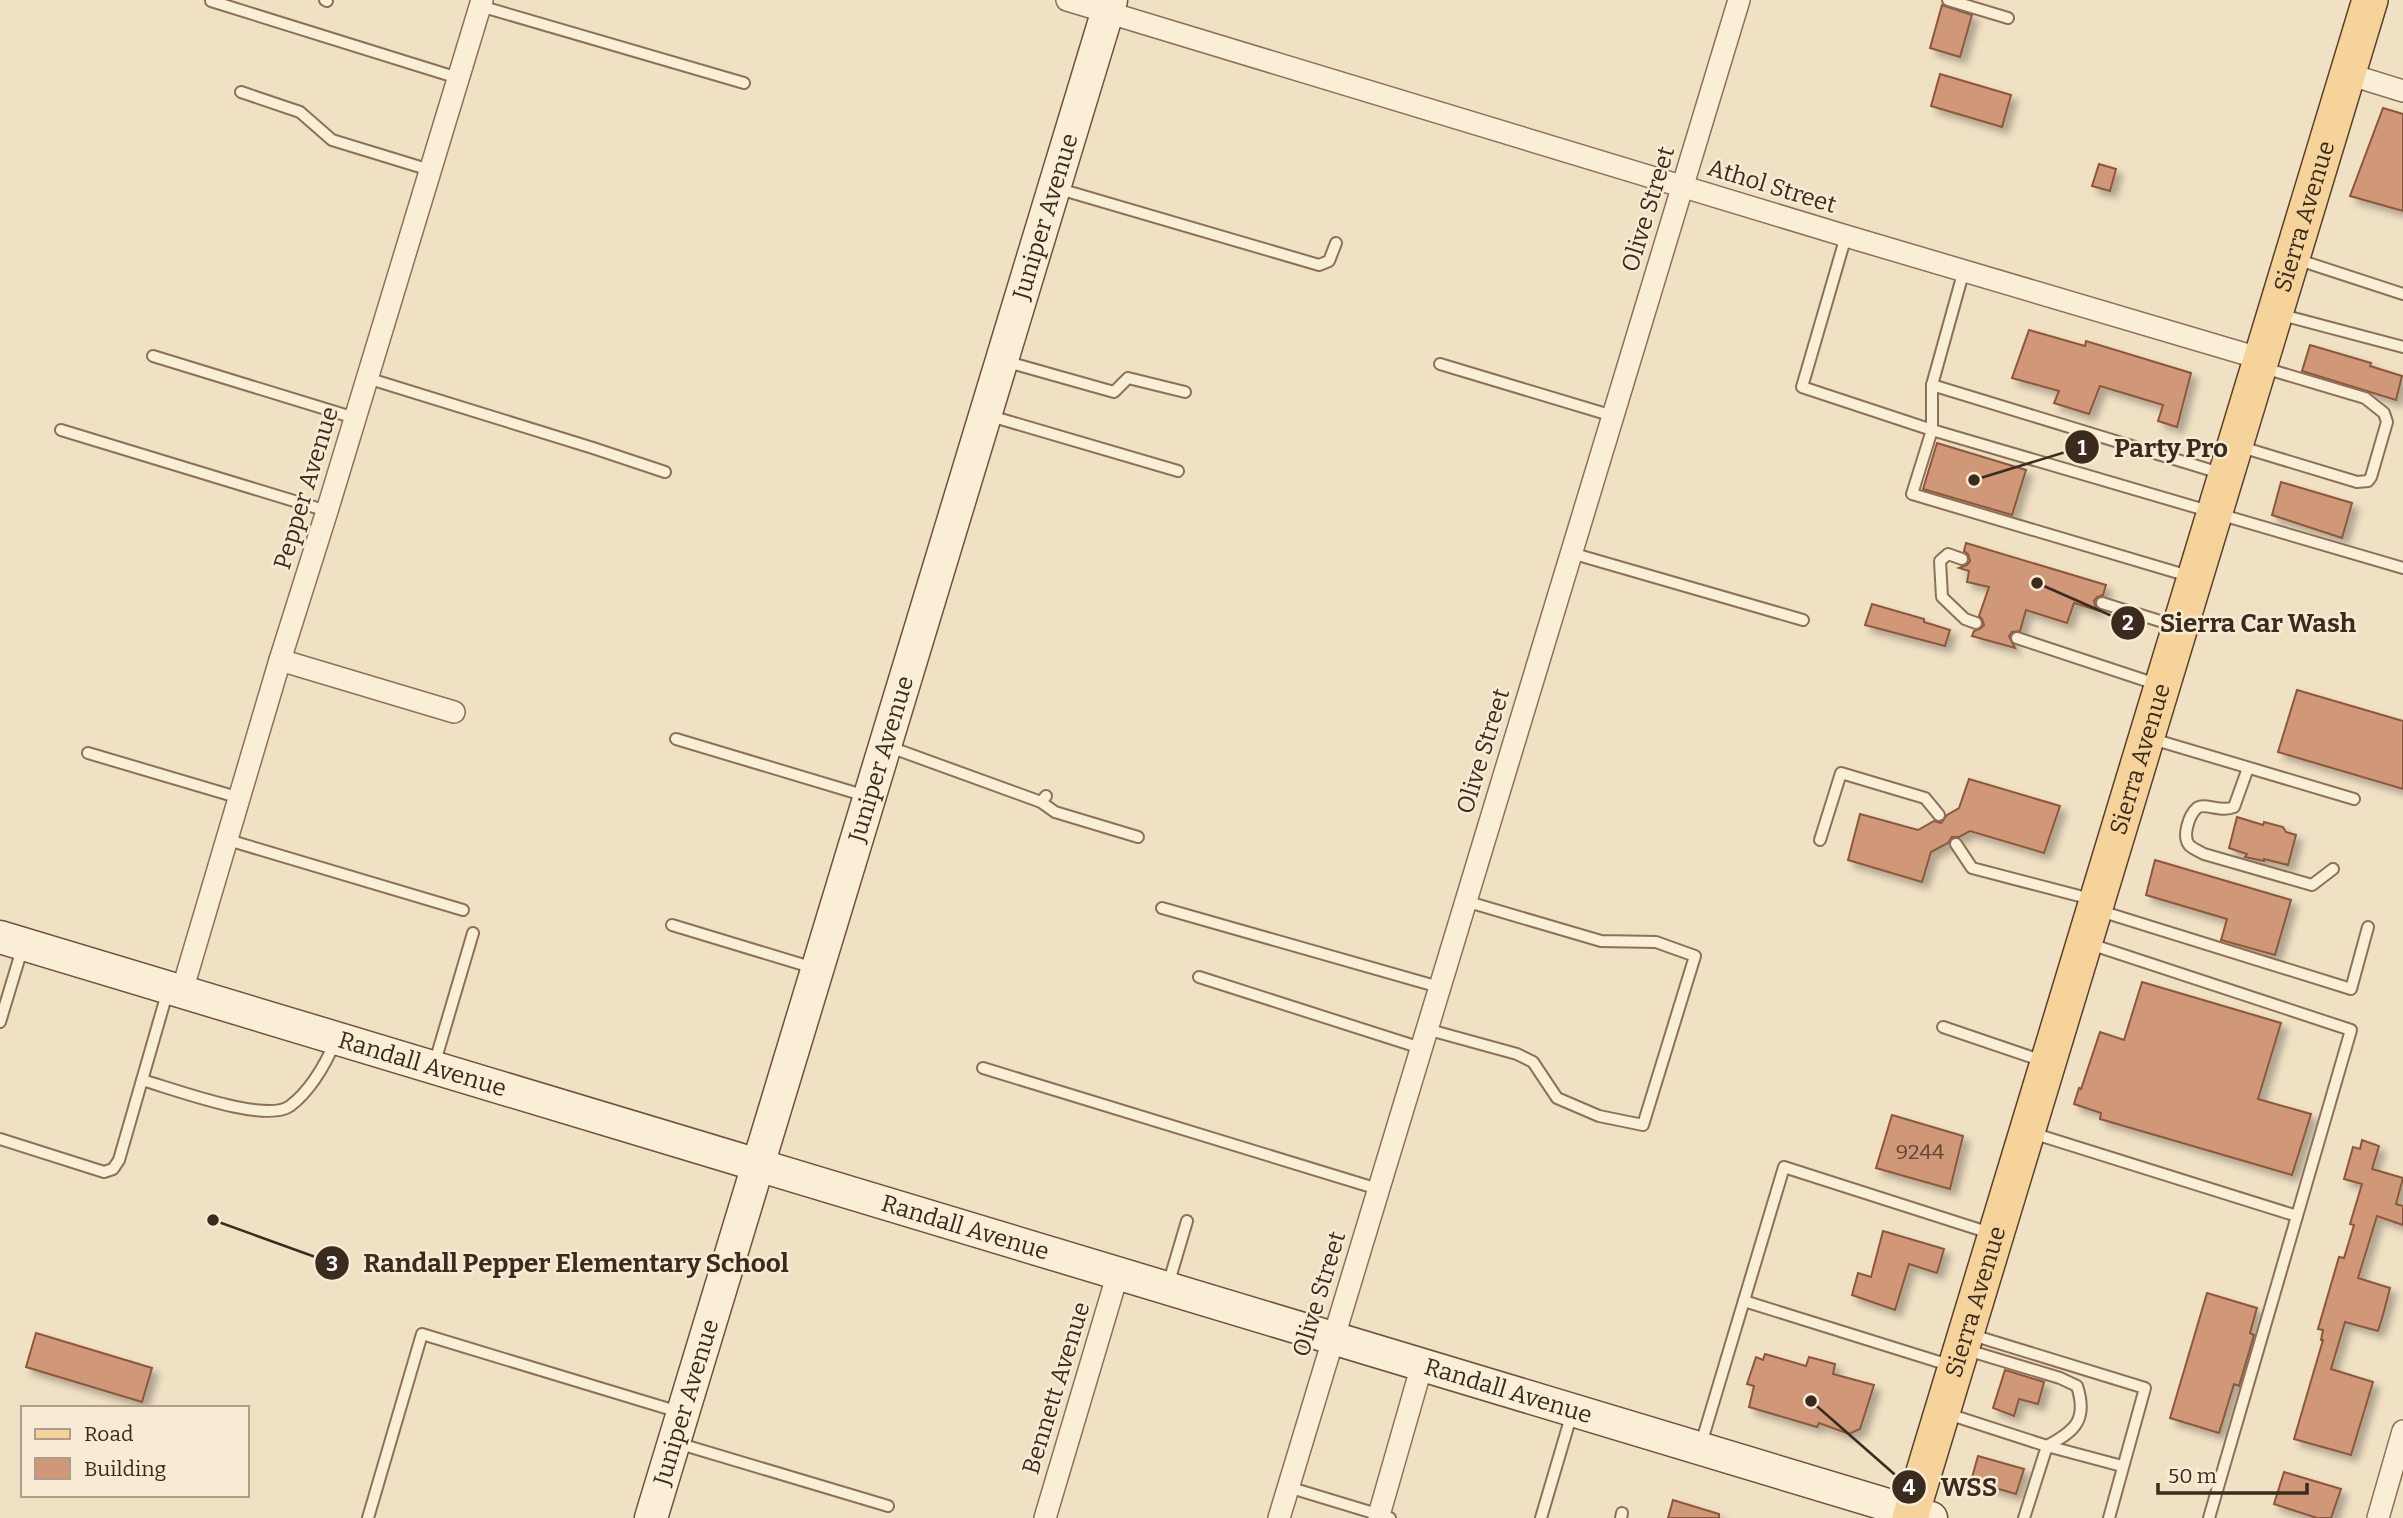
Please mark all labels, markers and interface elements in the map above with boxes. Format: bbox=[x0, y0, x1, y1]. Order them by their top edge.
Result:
street label: Juniper Avenue bbox=[1007, 130, 1084, 304]
street label: Sierra Avenue bbox=[2268, 138, 2340, 295]
street label: Olive Street bbox=[1616, 143, 1680, 275]
street label: Athol Street bbox=[1704, 153, 1840, 219]
street label: Pepper Avenue bbox=[268, 403, 344, 573]
callout: Party Pro bbox=[2065, 424, 2242, 471]
text: Party Pro bbox=[2114, 433, 2228, 464]
text: 1 bbox=[2077, 435, 2087, 461]
callout: Sierra Car Wash bbox=[2111, 599, 2370, 646]
text: Sierra Car Wash bbox=[2160, 608, 2357, 639]
text: 2 bbox=[2122, 610, 2134, 636]
street label: Juniper Avenue bbox=[842, 673, 919, 846]
street label: Sierra Avenue bbox=[2104, 680, 2176, 838]
street label: Olive Street bbox=[1451, 685, 1515, 817]
street label: Randall Avenue bbox=[335, 1026, 510, 1103]
house number: 9244 bbox=[1896, 1139, 1944, 1165]
street label: Randall Avenue bbox=[878, 1189, 1053, 1266]
street label: Sierra Avenue bbox=[1939, 1223, 2012, 1381]
street label: Olive Street bbox=[1287, 1228, 1351, 1360]
callout: Randall Pepper Elementary School bbox=[314, 1240, 803, 1287]
text: Randall Pepper Elementary School bbox=[363, 1248, 789, 1279]
text: 3 bbox=[326, 1251, 338, 1277]
street label: Bennett Avenue bbox=[1017, 1299, 1095, 1477]
street label: Juniper Avenue bbox=[647, 1316, 724, 1490]
street label: Randall Avenue bbox=[1421, 1352, 1596, 1429]
legend bbox=[21, 1406, 248, 1497]
text: Road bbox=[84, 1421, 133, 1447]
scale bar bbox=[2158, 1452, 2307, 1496]
text: Building bbox=[84, 1456, 167, 1482]
text: 50 m bbox=[2168, 1463, 2217, 1489]
callout: WSS bbox=[1892, 1464, 2011, 1511]
text: WSS bbox=[1941, 1472, 1997, 1503]
text: 4 bbox=[1903, 1475, 1916, 1501]

